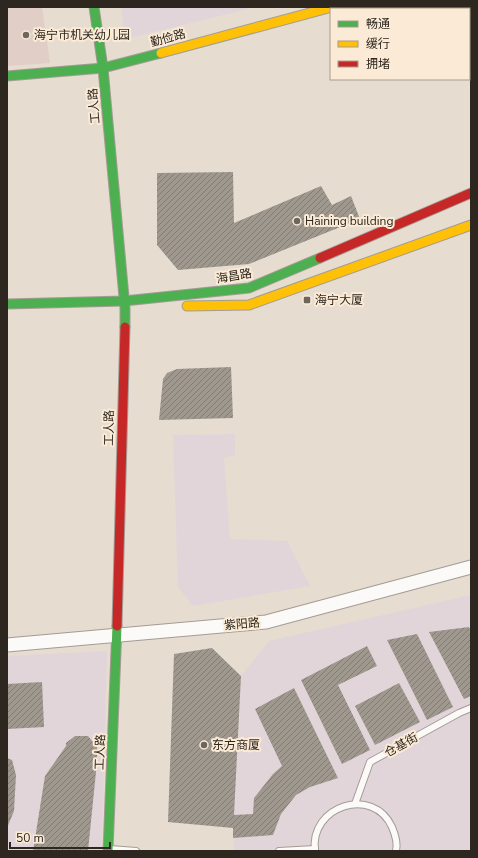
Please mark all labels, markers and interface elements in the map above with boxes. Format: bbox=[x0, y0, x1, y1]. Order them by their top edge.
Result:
legend bbox=[330, 8, 470, 80]
text: 畅通 bbox=[366, 16, 390, 32]
street label: 勤俭路 bbox=[149, 26, 187, 50]
place label: 海宁市机关幼儿园 bbox=[34, 27, 130, 43]
marker: 海宁市机关幼儿园 bbox=[21, 30, 31, 40]
text: 缓行 bbox=[366, 36, 390, 52]
text: 拥堵 bbox=[366, 56, 390, 72]
street label: 工人路 bbox=[84, 87, 104, 125]
place label: Haining building bbox=[305, 213, 393, 229]
marker: Haining building bbox=[292, 216, 302, 226]
street label: 海昌路 bbox=[215, 265, 253, 287]
place label: 海宁大厦 bbox=[315, 292, 363, 308]
marker: 海宁大厦 bbox=[302, 295, 312, 305]
street label: 工人路 bbox=[101, 410, 117, 446]
street label: 紫阳路 bbox=[223, 614, 261, 634]
street label: 仓基街 bbox=[381, 729, 421, 761]
street label: 工人路 bbox=[91, 734, 109, 770]
place label: 东方商厦 bbox=[212, 737, 260, 753]
marker: 东方商厦 bbox=[199, 740, 209, 750]
scale bar bbox=[10, 824, 110, 850]
text: 50 m bbox=[16, 830, 44, 846]

